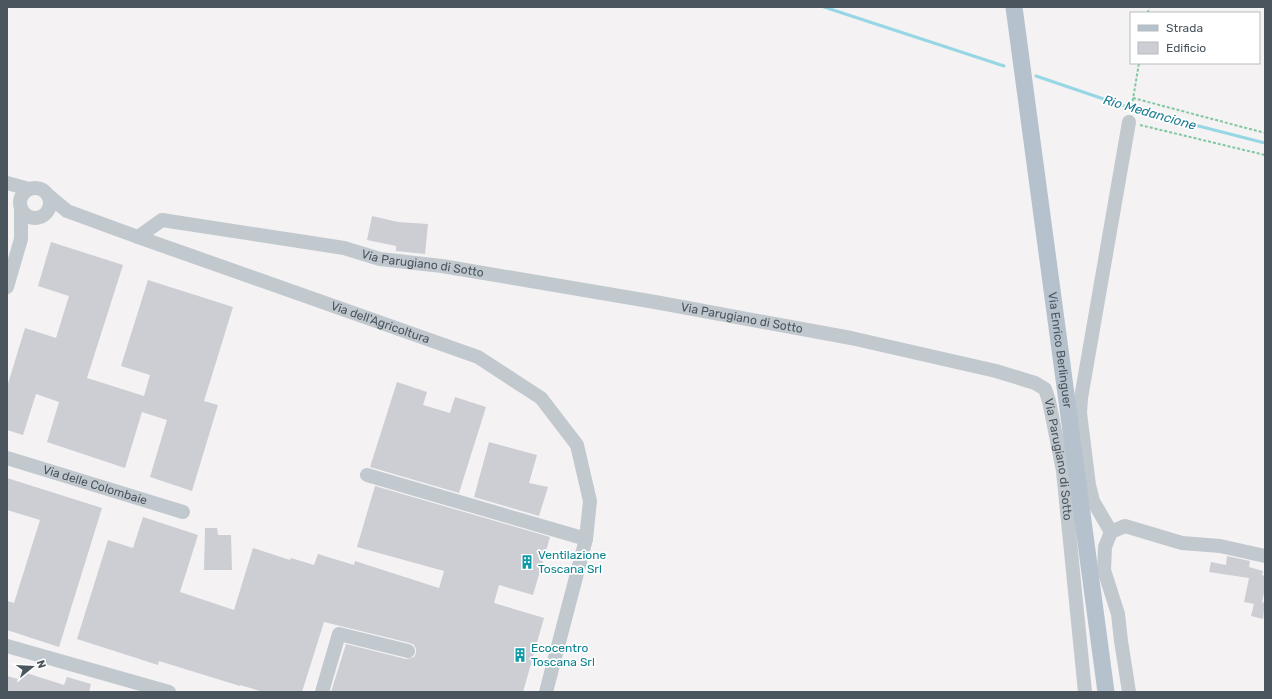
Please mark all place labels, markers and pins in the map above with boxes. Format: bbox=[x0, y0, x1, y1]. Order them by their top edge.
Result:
place label: Ventilazione Toscana Srl bbox=[538, 548, 606, 576]
building icon: Ventilazione Toscana Srl bbox=[519, 554, 535, 570]
place label: Ecocentro Toscana Srl bbox=[531, 641, 595, 669]
building icon: Ecocentro Toscana Srl bbox=[512, 647, 528, 663]

